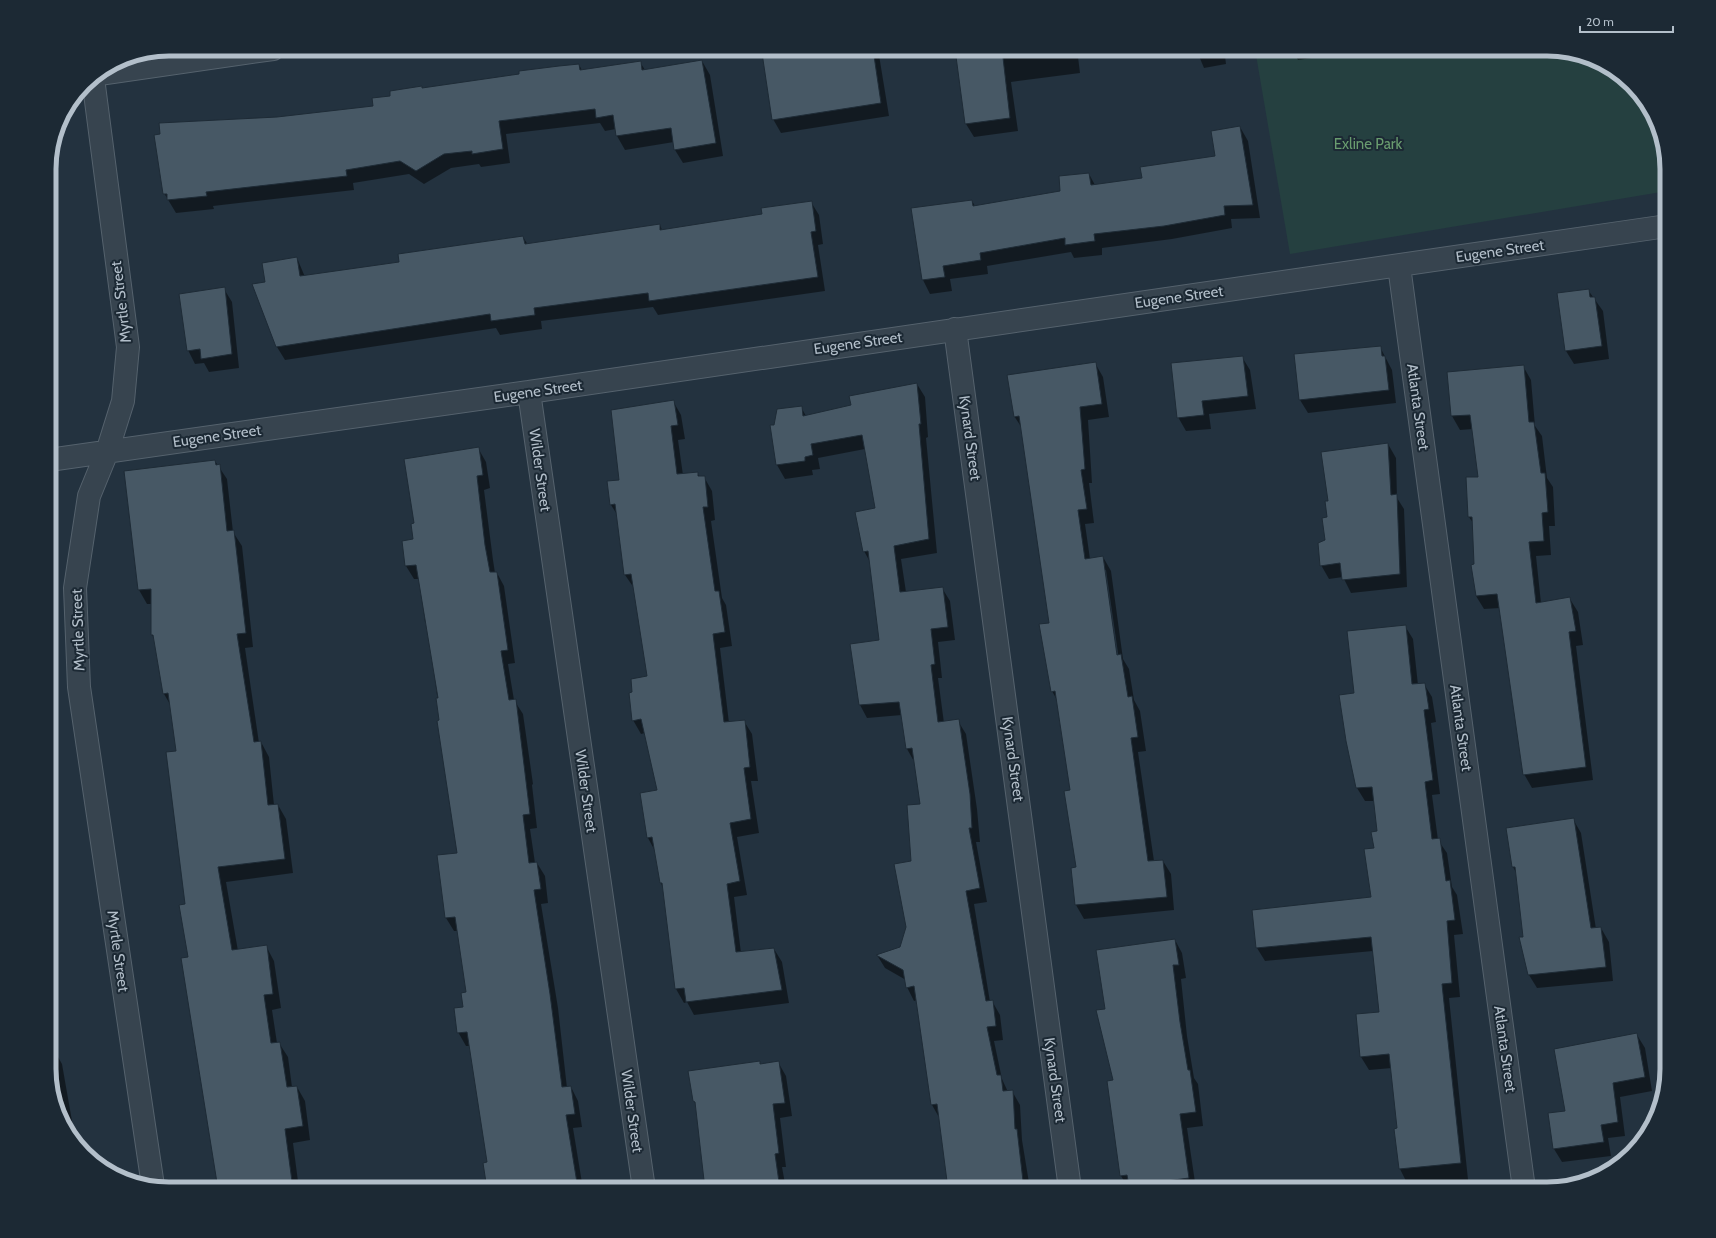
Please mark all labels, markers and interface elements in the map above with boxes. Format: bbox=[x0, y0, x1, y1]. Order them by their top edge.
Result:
scale bar bbox=[1580, 8, 1673, 34]
text: 20 m bbox=[1586, 14, 1614, 29]
park label: Exline Park bbox=[1334, 135, 1403, 153]
street label: Eugene Street bbox=[1455, 236, 1545, 266]
street label: Myrtle Street bbox=[107, 260, 135, 344]
street label: Eugene Street bbox=[1134, 282, 1224, 312]
street label: Eugene Street bbox=[813, 328, 903, 358]
street label: Atlanta Street bbox=[1403, 363, 1433, 451]
street label: Eugene Street bbox=[493, 376, 583, 406]
street label: Kynard Street bbox=[955, 394, 985, 482]
street label: Eugene Street bbox=[172, 421, 262, 451]
street label: Wilder Street bbox=[525, 427, 555, 513]
street label: Myrtle Street bbox=[68, 589, 88, 671]
street label: Atlanta Street bbox=[1446, 684, 1476, 772]
street label: Kynard Street bbox=[998, 715, 1028, 803]
street label: Wilder Street bbox=[571, 748, 601, 834]
street label: Myrtle Street bbox=[103, 909, 133, 993]
street label: Atlanta Street bbox=[1490, 1005, 1520, 1093]
street label: Kynard Street bbox=[1040, 1036, 1070, 1124]
street label: Wilder Street bbox=[617, 1068, 647, 1154]

